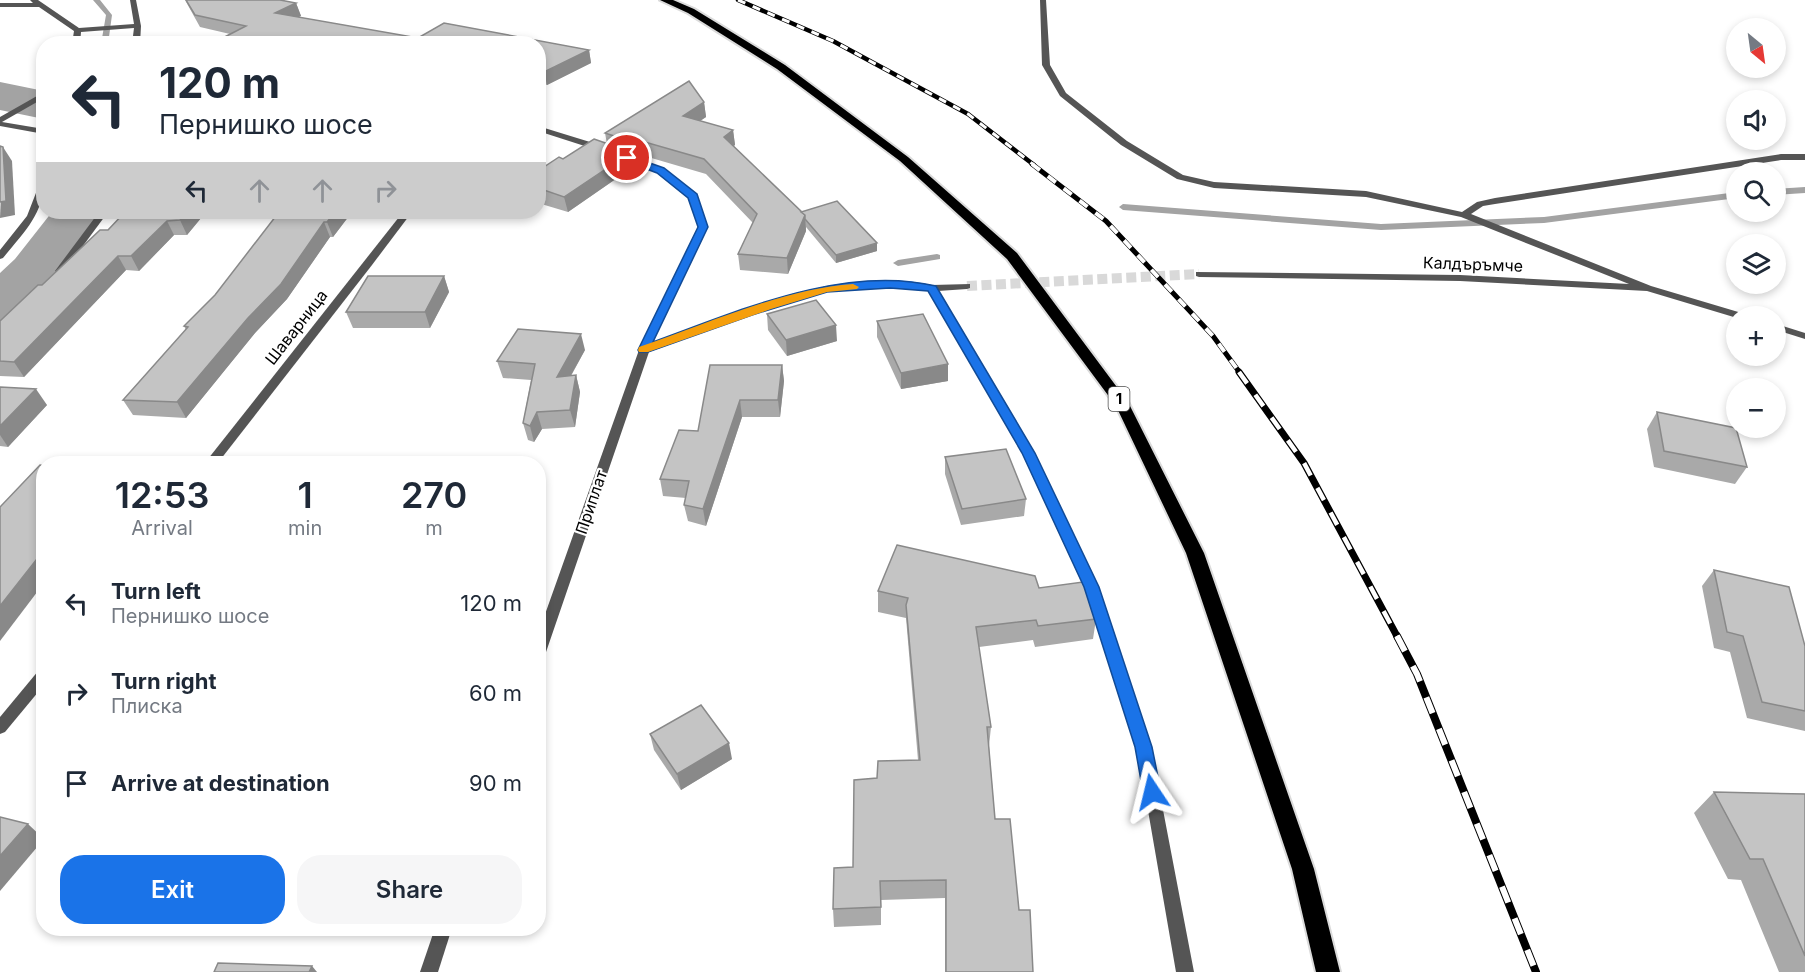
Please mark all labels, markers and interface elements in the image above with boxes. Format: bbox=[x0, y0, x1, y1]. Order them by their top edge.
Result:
north arrow bbox=[1726, 18, 1786, 78]
map controls bbox=[1726, 18, 1786, 438]
text: 120 m bbox=[159, 57, 280, 108]
icon: left bbox=[60, 60, 138, 138]
button: sound bbox=[1726, 90, 1786, 150]
text: Пернишко шосе bbox=[159, 108, 373, 141]
pin bbox=[601, 132, 652, 183]
icon: arrive bbox=[610, 141, 643, 174]
button: search bbox=[1726, 162, 1786, 222]
icon: left bbox=[180, 174, 213, 207]
icon: ahead bbox=[243, 174, 276, 207]
icon: ahead bbox=[306, 174, 339, 207]
icon: right bbox=[369, 174, 402, 207]
button: layers bbox=[1726, 234, 1786, 294]
street label: Калдъръмче bbox=[1423, 252, 1523, 276]
street label: Шаварница bbox=[261, 286, 331, 368]
button: + bbox=[1726, 306, 1786, 366]
button: − bbox=[1726, 378, 1786, 438]
road number: 1 bbox=[1108, 387, 1130, 411]
street label: Приплат bbox=[571, 467, 611, 537]
text: 12:53 bbox=[115, 473, 209, 517]
text: 1 bbox=[298, 473, 313, 517]
text: 270 bbox=[401, 473, 467, 517]
text: Arrival bbox=[131, 516, 193, 540]
text: min bbox=[288, 516, 322, 540]
text: m bbox=[425, 516, 443, 540]
text: Turn left bbox=[111, 578, 201, 604]
icon: left bbox=[60, 587, 93, 620]
text: 120 m bbox=[460, 590, 522, 616]
text: Пернишко шосе bbox=[111, 604, 269, 628]
text: Turn right bbox=[111, 668, 217, 694]
icon: right bbox=[60, 677, 93, 710]
text: 60 m bbox=[469, 680, 522, 706]
text: Плиска bbox=[111, 694, 183, 718]
position arrow bbox=[1120, 760, 1184, 824]
icon: arrive bbox=[60, 767, 93, 800]
text: Arrive at destination bbox=[111, 770, 330, 796]
text: 90 m bbox=[469, 770, 522, 796]
button: Exit bbox=[60, 855, 285, 924]
button: Share bbox=[297, 855, 522, 924]

